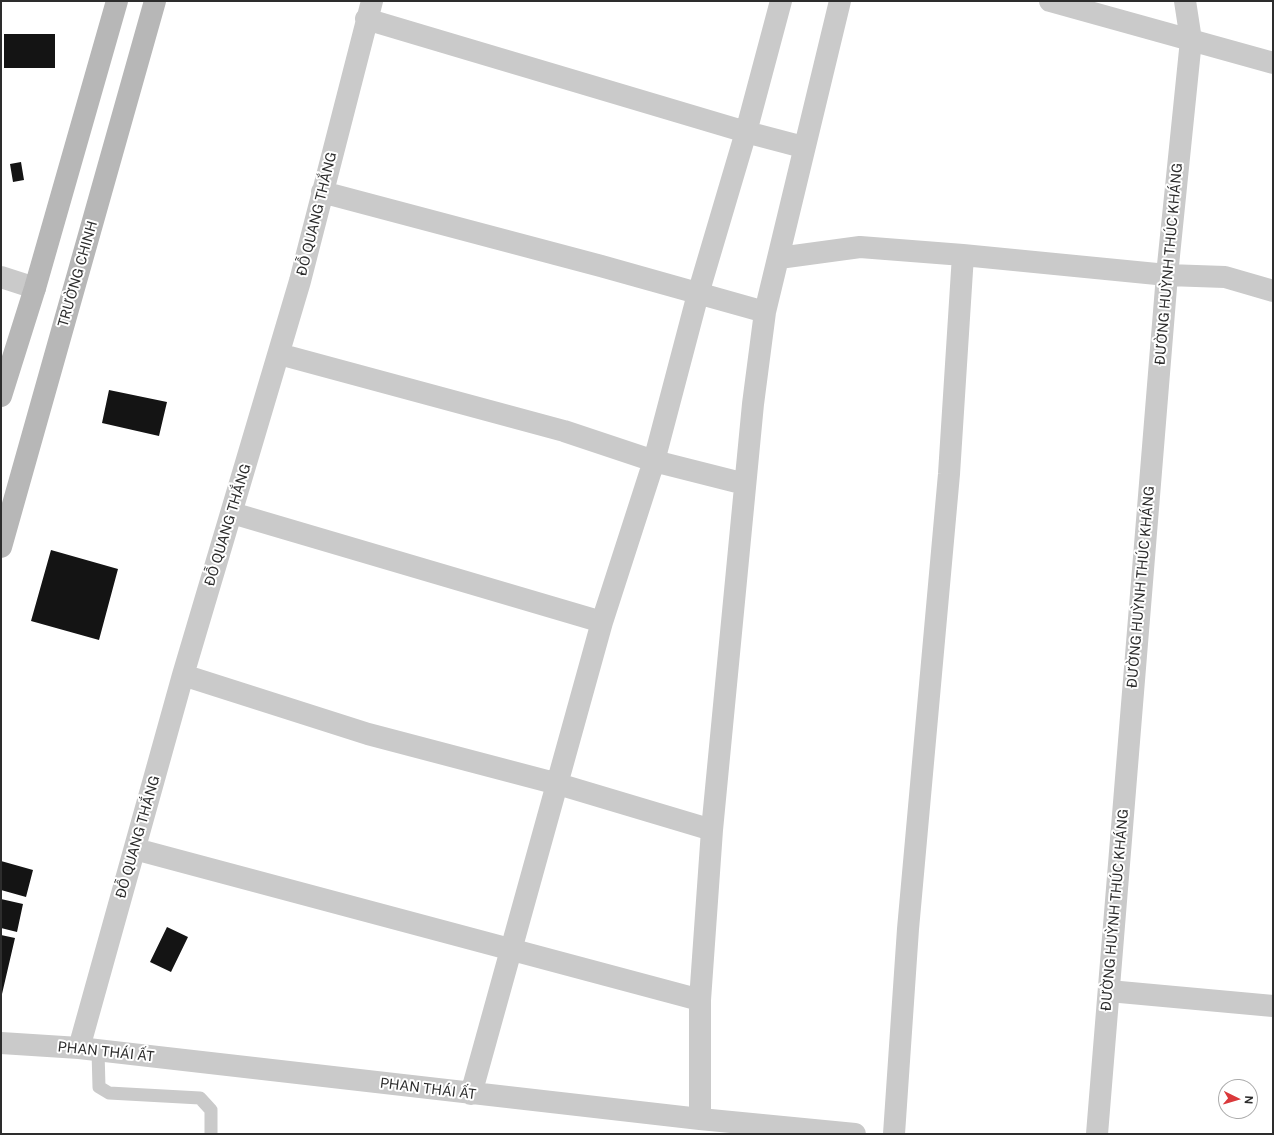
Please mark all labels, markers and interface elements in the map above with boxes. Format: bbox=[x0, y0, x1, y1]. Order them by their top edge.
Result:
street label: ĐỖ QUANG THẮNG bbox=[293, 150, 341, 278]
street label: ĐƯỜNG HUỲNH THÚC KHÁNG bbox=[1152, 162, 1186, 366]
street label: TRƯỜNG CHINH bbox=[55, 219, 101, 329]
street label: ĐỖ QUANG THẮNG bbox=[201, 462, 255, 588]
street label: ĐƯỜNG HUỲNH THÚC KHÁNG bbox=[1124, 485, 1158, 689]
street label: ĐỖ QUANG THẮNG bbox=[112, 774, 164, 900]
street label: ĐƯỜNG HUỲNH THÚC KHÁNG bbox=[1098, 808, 1132, 1012]
street label: PHAN THÁI ẤT bbox=[57, 1039, 155, 1065]
street label: PHAN THÁI ẤT bbox=[379, 1075, 477, 1103]
north arrow bbox=[1218, 1079, 1258, 1119]
text: N bbox=[1243, 1095, 1255, 1105]

